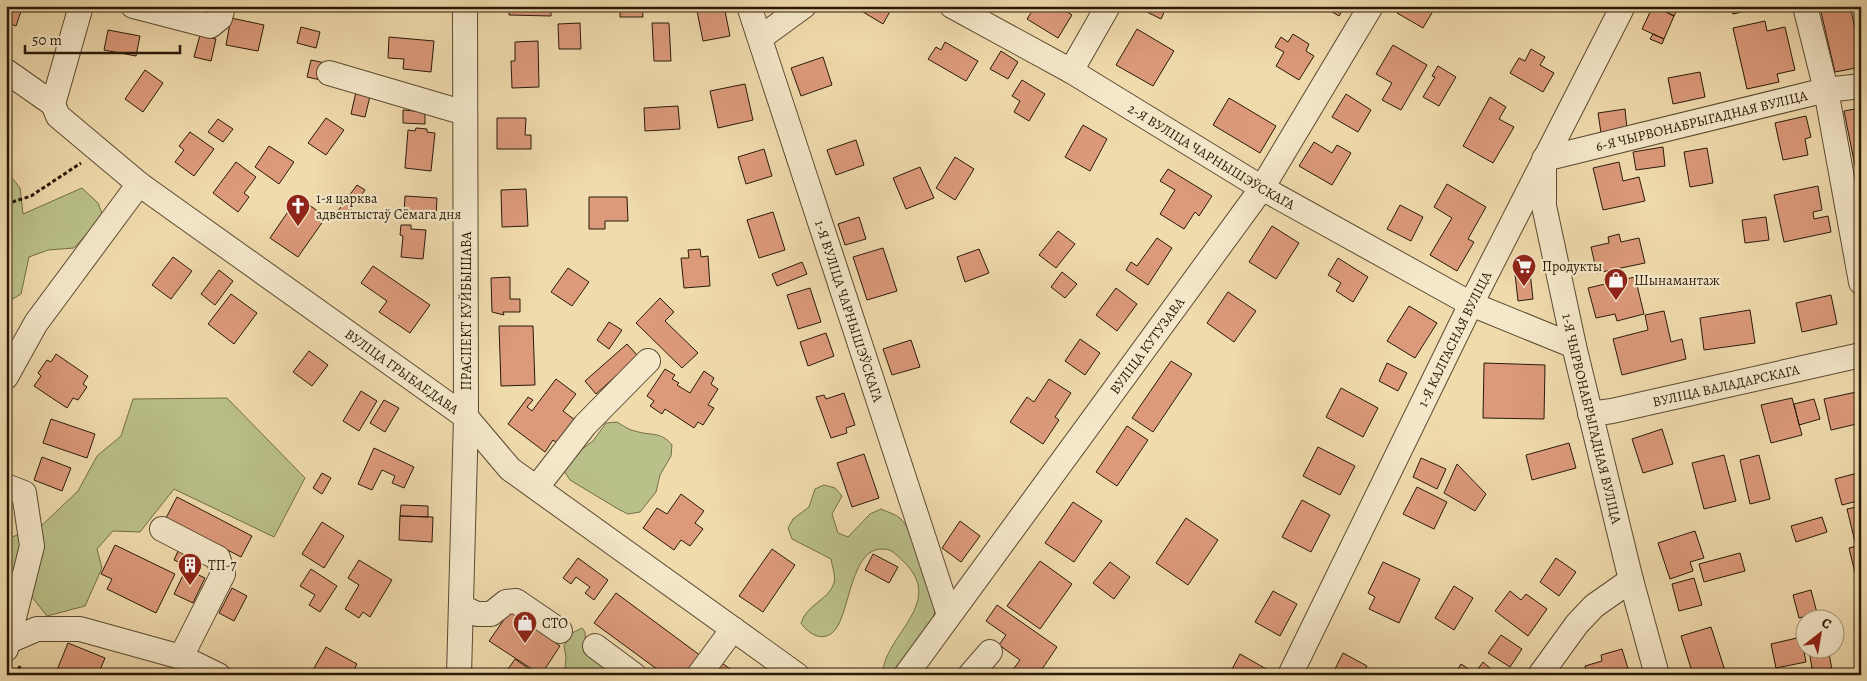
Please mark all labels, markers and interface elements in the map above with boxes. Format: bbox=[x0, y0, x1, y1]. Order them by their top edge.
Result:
scale bar bbox=[25, 22, 180, 54]
text: 50 m bbox=[32, 30, 62, 50]
street label: 6-Я ЧЫРВОНАБРЫГАДНАЯ ВУЛІЦА bbox=[1593, 85, 1810, 156]
street label: 2-Я ВУЛІЦА ЧАРНЫШЭЎСКАГА bbox=[1124, 99, 1299, 214]
place label: 1-я царква адвентыстаў Сёмага дня bbox=[316, 189, 461, 224]
church icon: 1-я царква адвентыстаў Сёмага дня bbox=[285, 193, 311, 227]
street label: 1-Я ВУЛІЦА ЧАРНЫШЭЎСКАГА bbox=[810, 218, 888, 405]
street label: ПРАСПЕКТ КУЙБЫШАВА bbox=[457, 231, 476, 390]
supermarket icon: Продукты bbox=[1511, 253, 1537, 287]
place label: Продукты bbox=[1542, 257, 1602, 276]
street label: 1-Я КАЛГАСНАЯ ВУЛІЦА bbox=[1413, 267, 1496, 410]
shop icon: Шынамантаж bbox=[1603, 267, 1629, 301]
place label: Шынамантаж bbox=[1634, 271, 1720, 290]
street label: ВУЛІЦА КУТУЗАВА bbox=[1105, 293, 1189, 398]
street label: 1-Я ЧЫРВОНАБРЫГАДНАЯ ВУЛІЦА bbox=[1558, 312, 1627, 527]
street label: ВУЛІЦА ГРЫБАЕДАВА bbox=[341, 324, 463, 419]
street label: ВУЛІЦА ВАЛАДАРСКАГА bbox=[1651, 359, 1802, 411]
building icon: ТП-7 bbox=[177, 552, 203, 586]
place label: ТП-7 bbox=[208, 556, 236, 575]
north arrow bbox=[1794, 608, 1844, 658]
shop icon: СТО bbox=[512, 610, 538, 644]
text: С bbox=[1818, 613, 1835, 634]
place label: СТО bbox=[542, 614, 568, 633]

